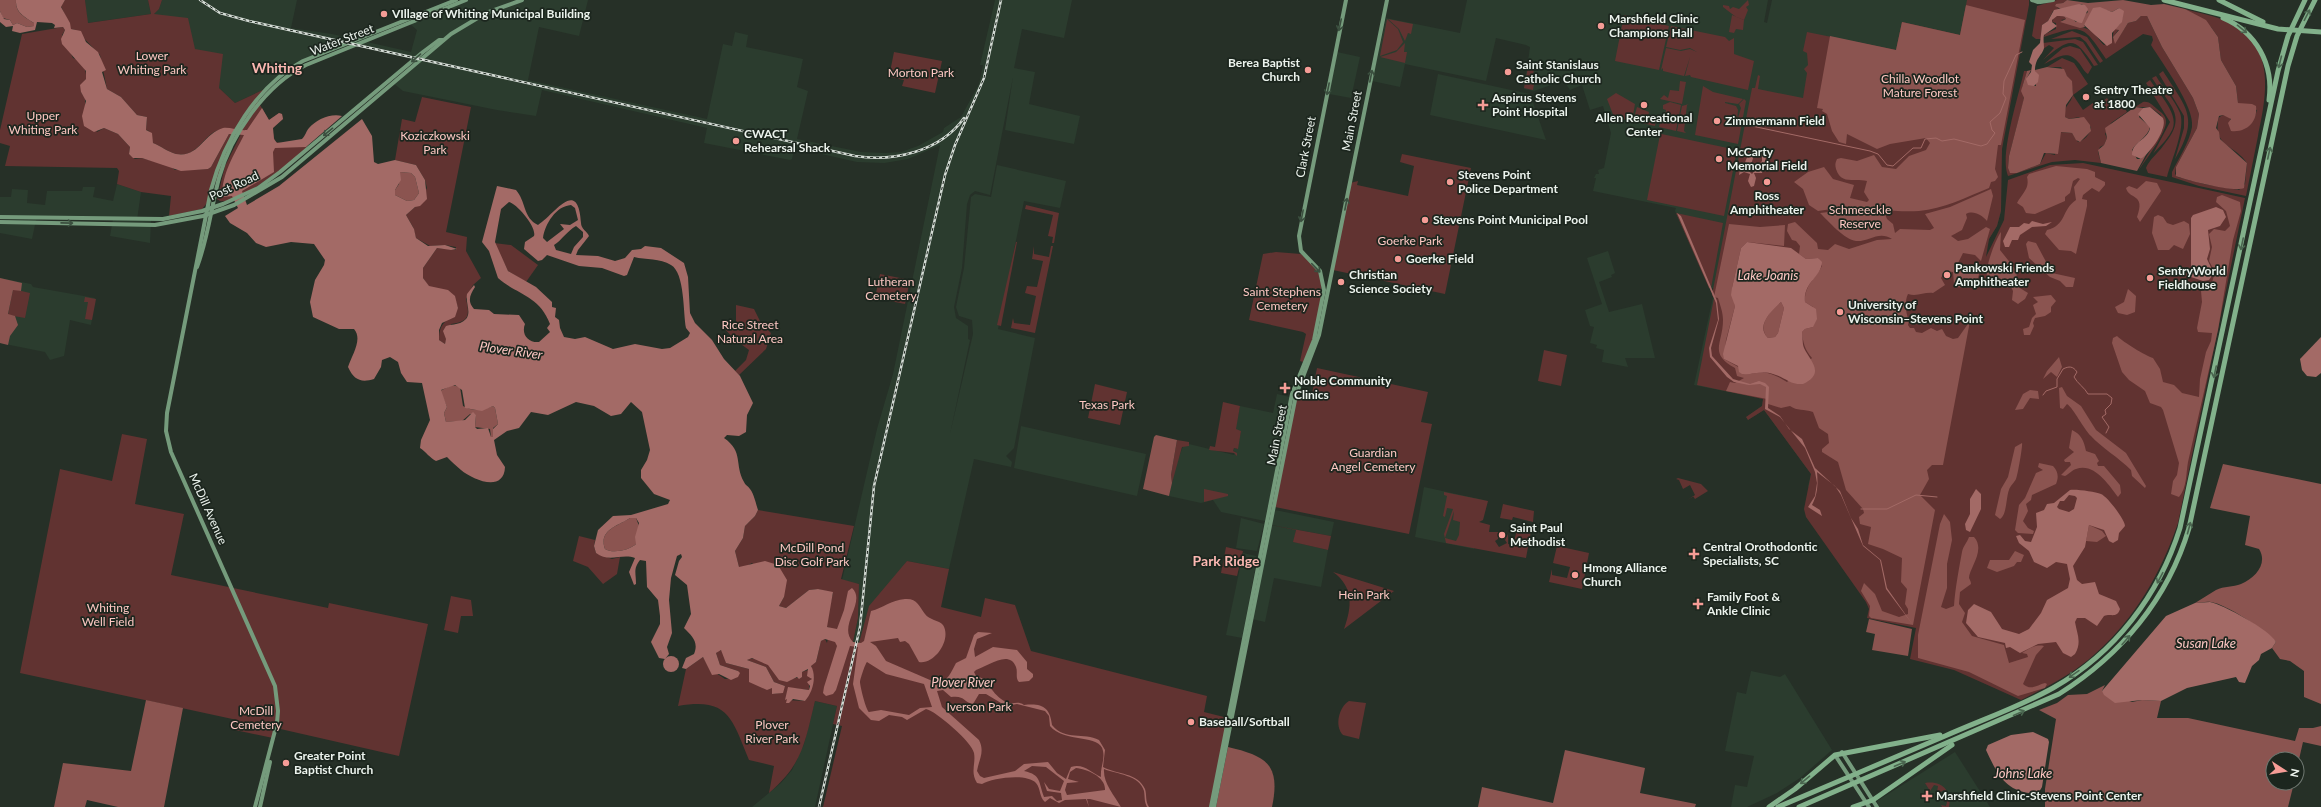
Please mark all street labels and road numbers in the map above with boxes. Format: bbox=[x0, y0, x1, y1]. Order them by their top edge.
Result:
street label: Water Street bbox=[308, 20, 376, 59]
street label: Main Street bbox=[1338, 89, 1365, 152]
street label: Clark Street bbox=[1292, 114, 1319, 179]
street label: Post Road bbox=[207, 168, 261, 204]
street label: Main Street bbox=[1263, 403, 1290, 466]
street label: McDill Avenue bbox=[186, 471, 231, 547]

